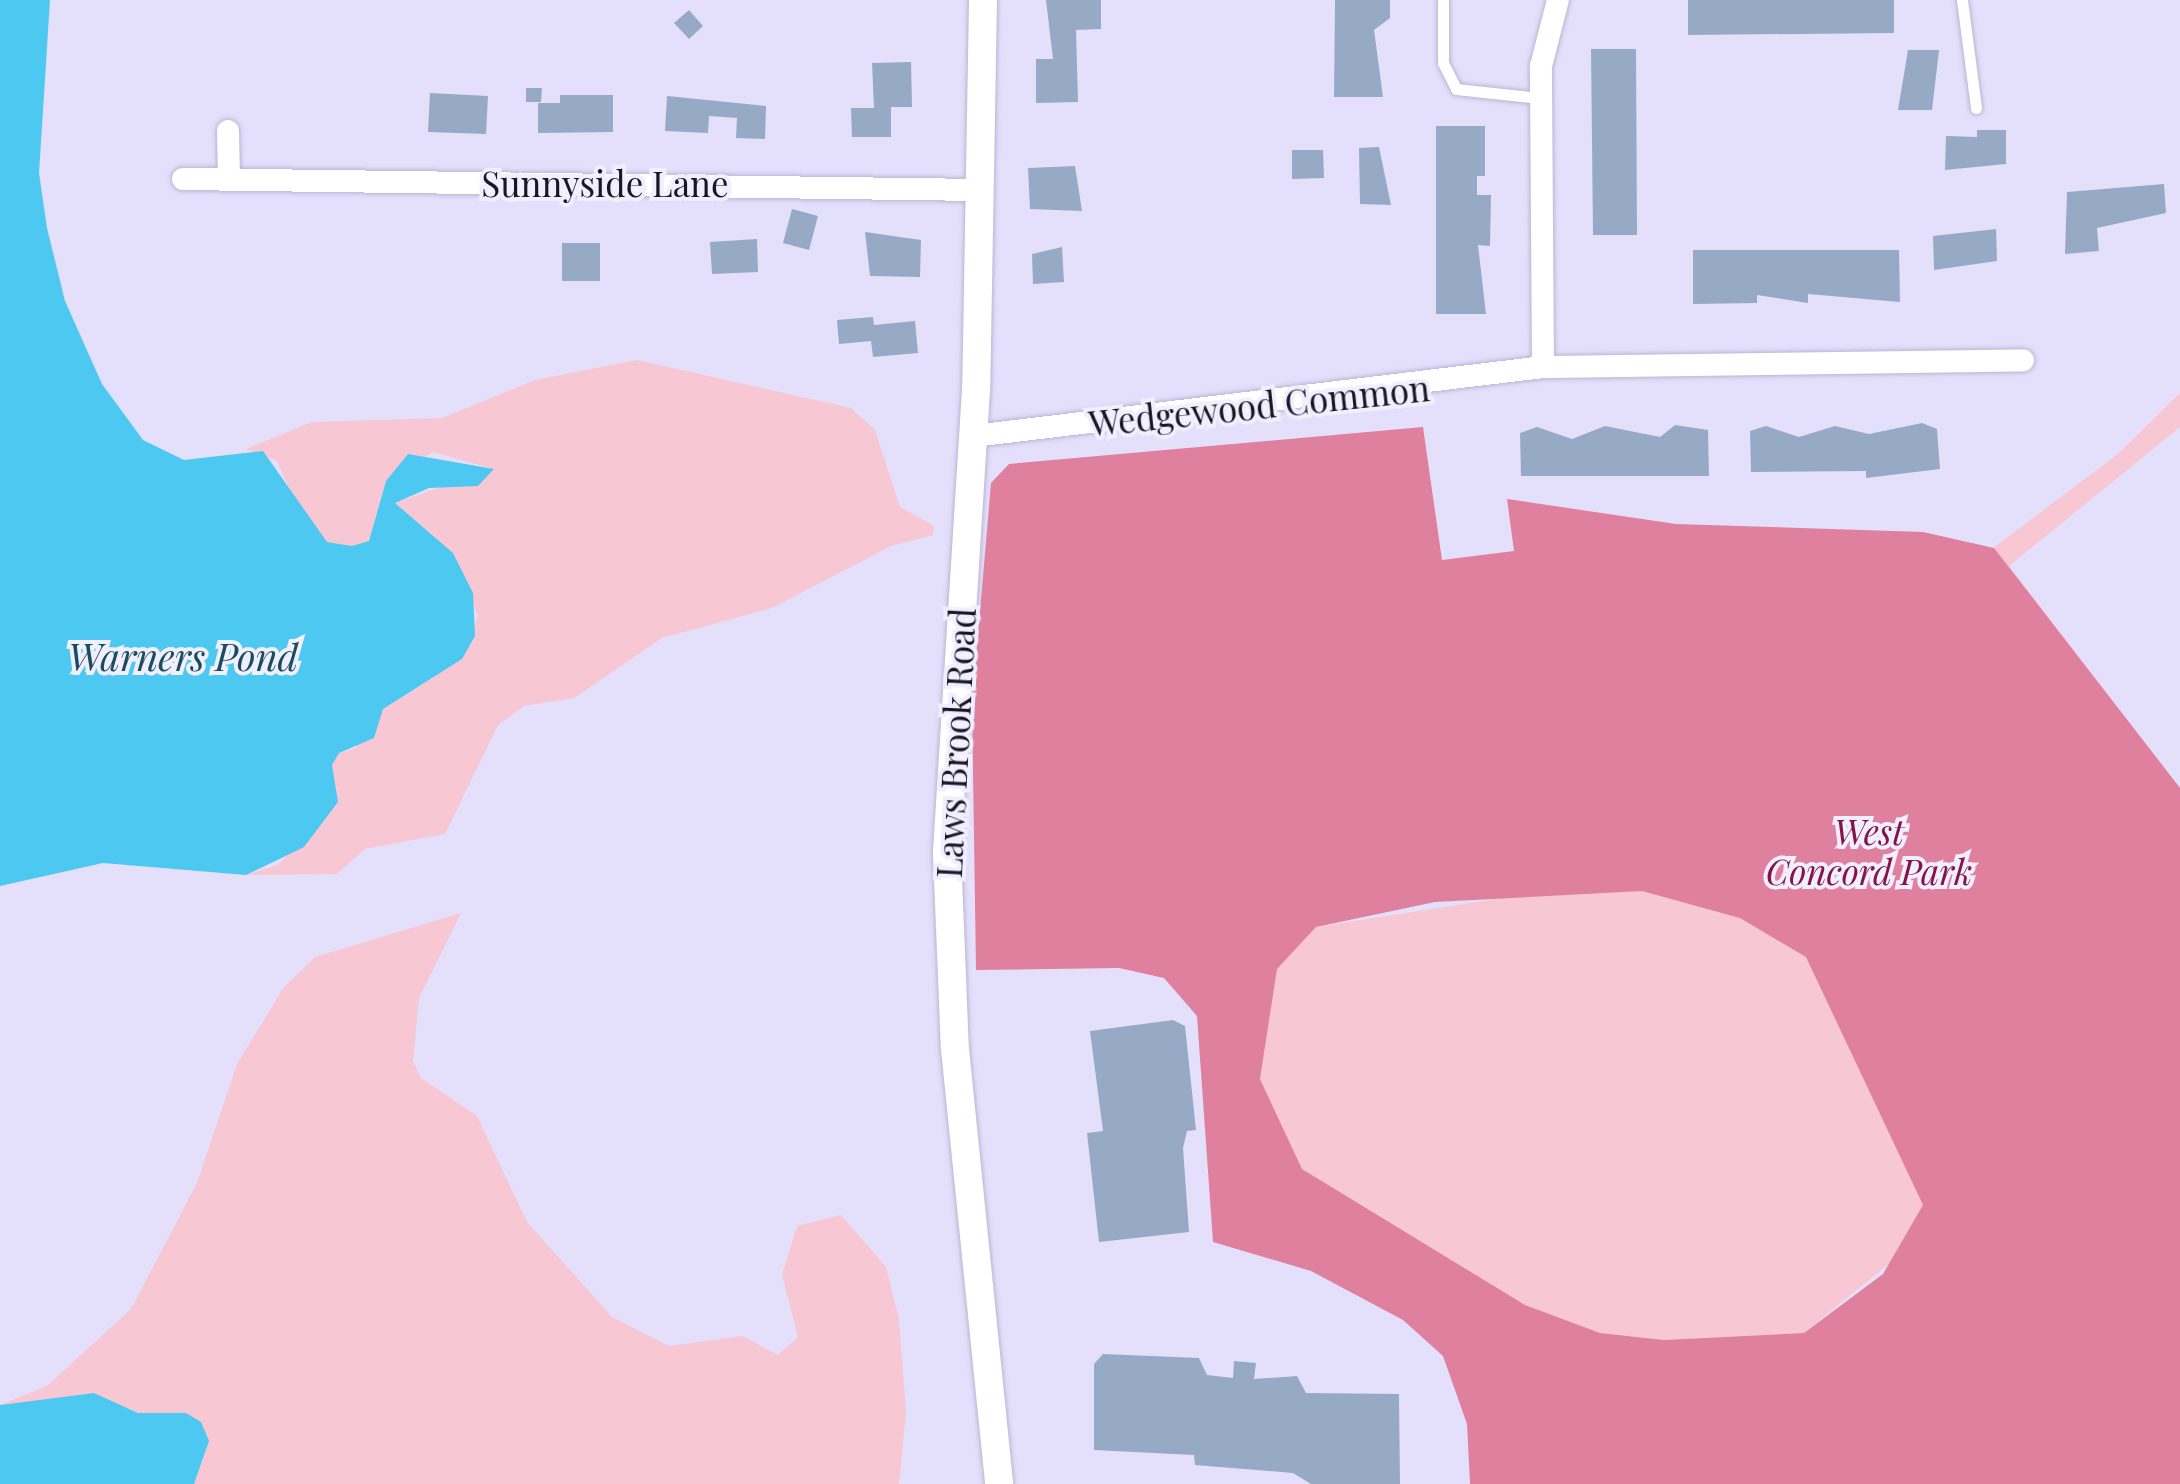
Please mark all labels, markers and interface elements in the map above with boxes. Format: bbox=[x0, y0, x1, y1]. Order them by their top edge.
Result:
street label: Sunnyside Lane bbox=[481, 162, 729, 204]
street label: Wedgewood Common bbox=[1086, 366, 1432, 444]
street label: Laws Brook Road bbox=[927, 607, 983, 879]
water label: Warners Pond bbox=[68, 633, 298, 679]
park label: West Concord Park bbox=[1766, 810, 1972, 892]

